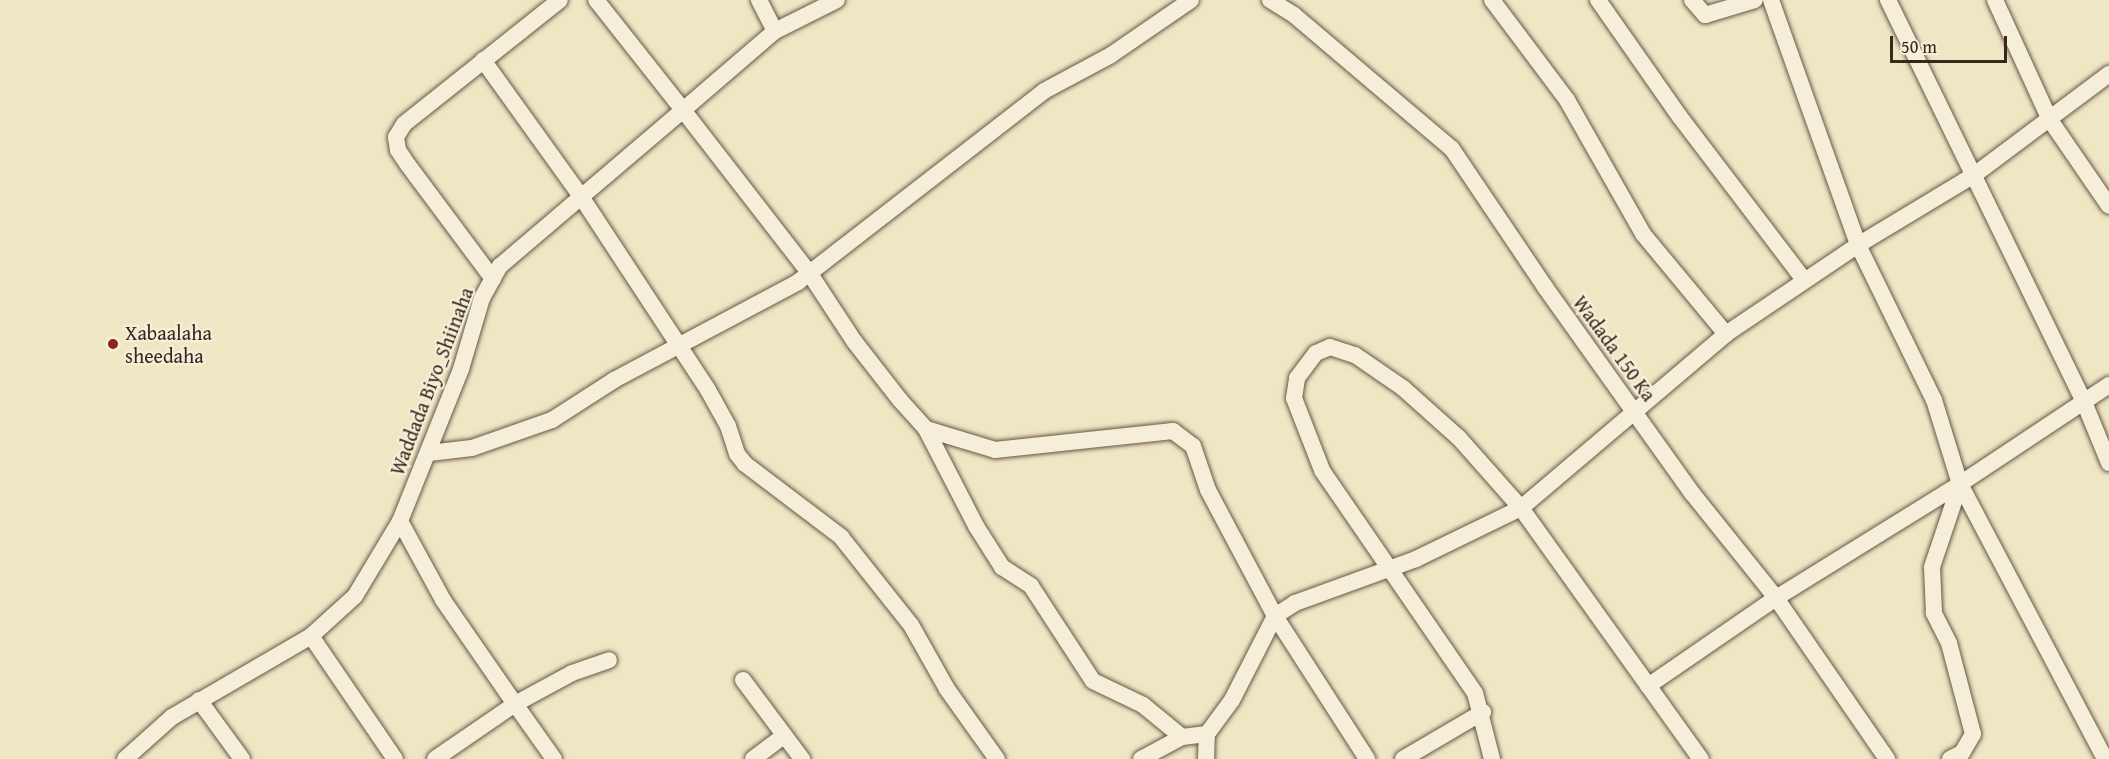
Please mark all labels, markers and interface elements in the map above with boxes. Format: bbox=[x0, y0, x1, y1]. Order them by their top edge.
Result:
scale bar bbox=[1893, 24, 2010, 62]
text: 50 m bbox=[1901, 33, 1937, 60]
street label: Waddada Biyo_Shiinaha bbox=[384, 284, 478, 478]
street label: Wadada 150 Ka bbox=[1569, 290, 1661, 406]
place label: Xabaalaha sheedaha bbox=[125, 320, 212, 367]
marker: Xabaalaha sheedaha bbox=[106, 337, 120, 351]

